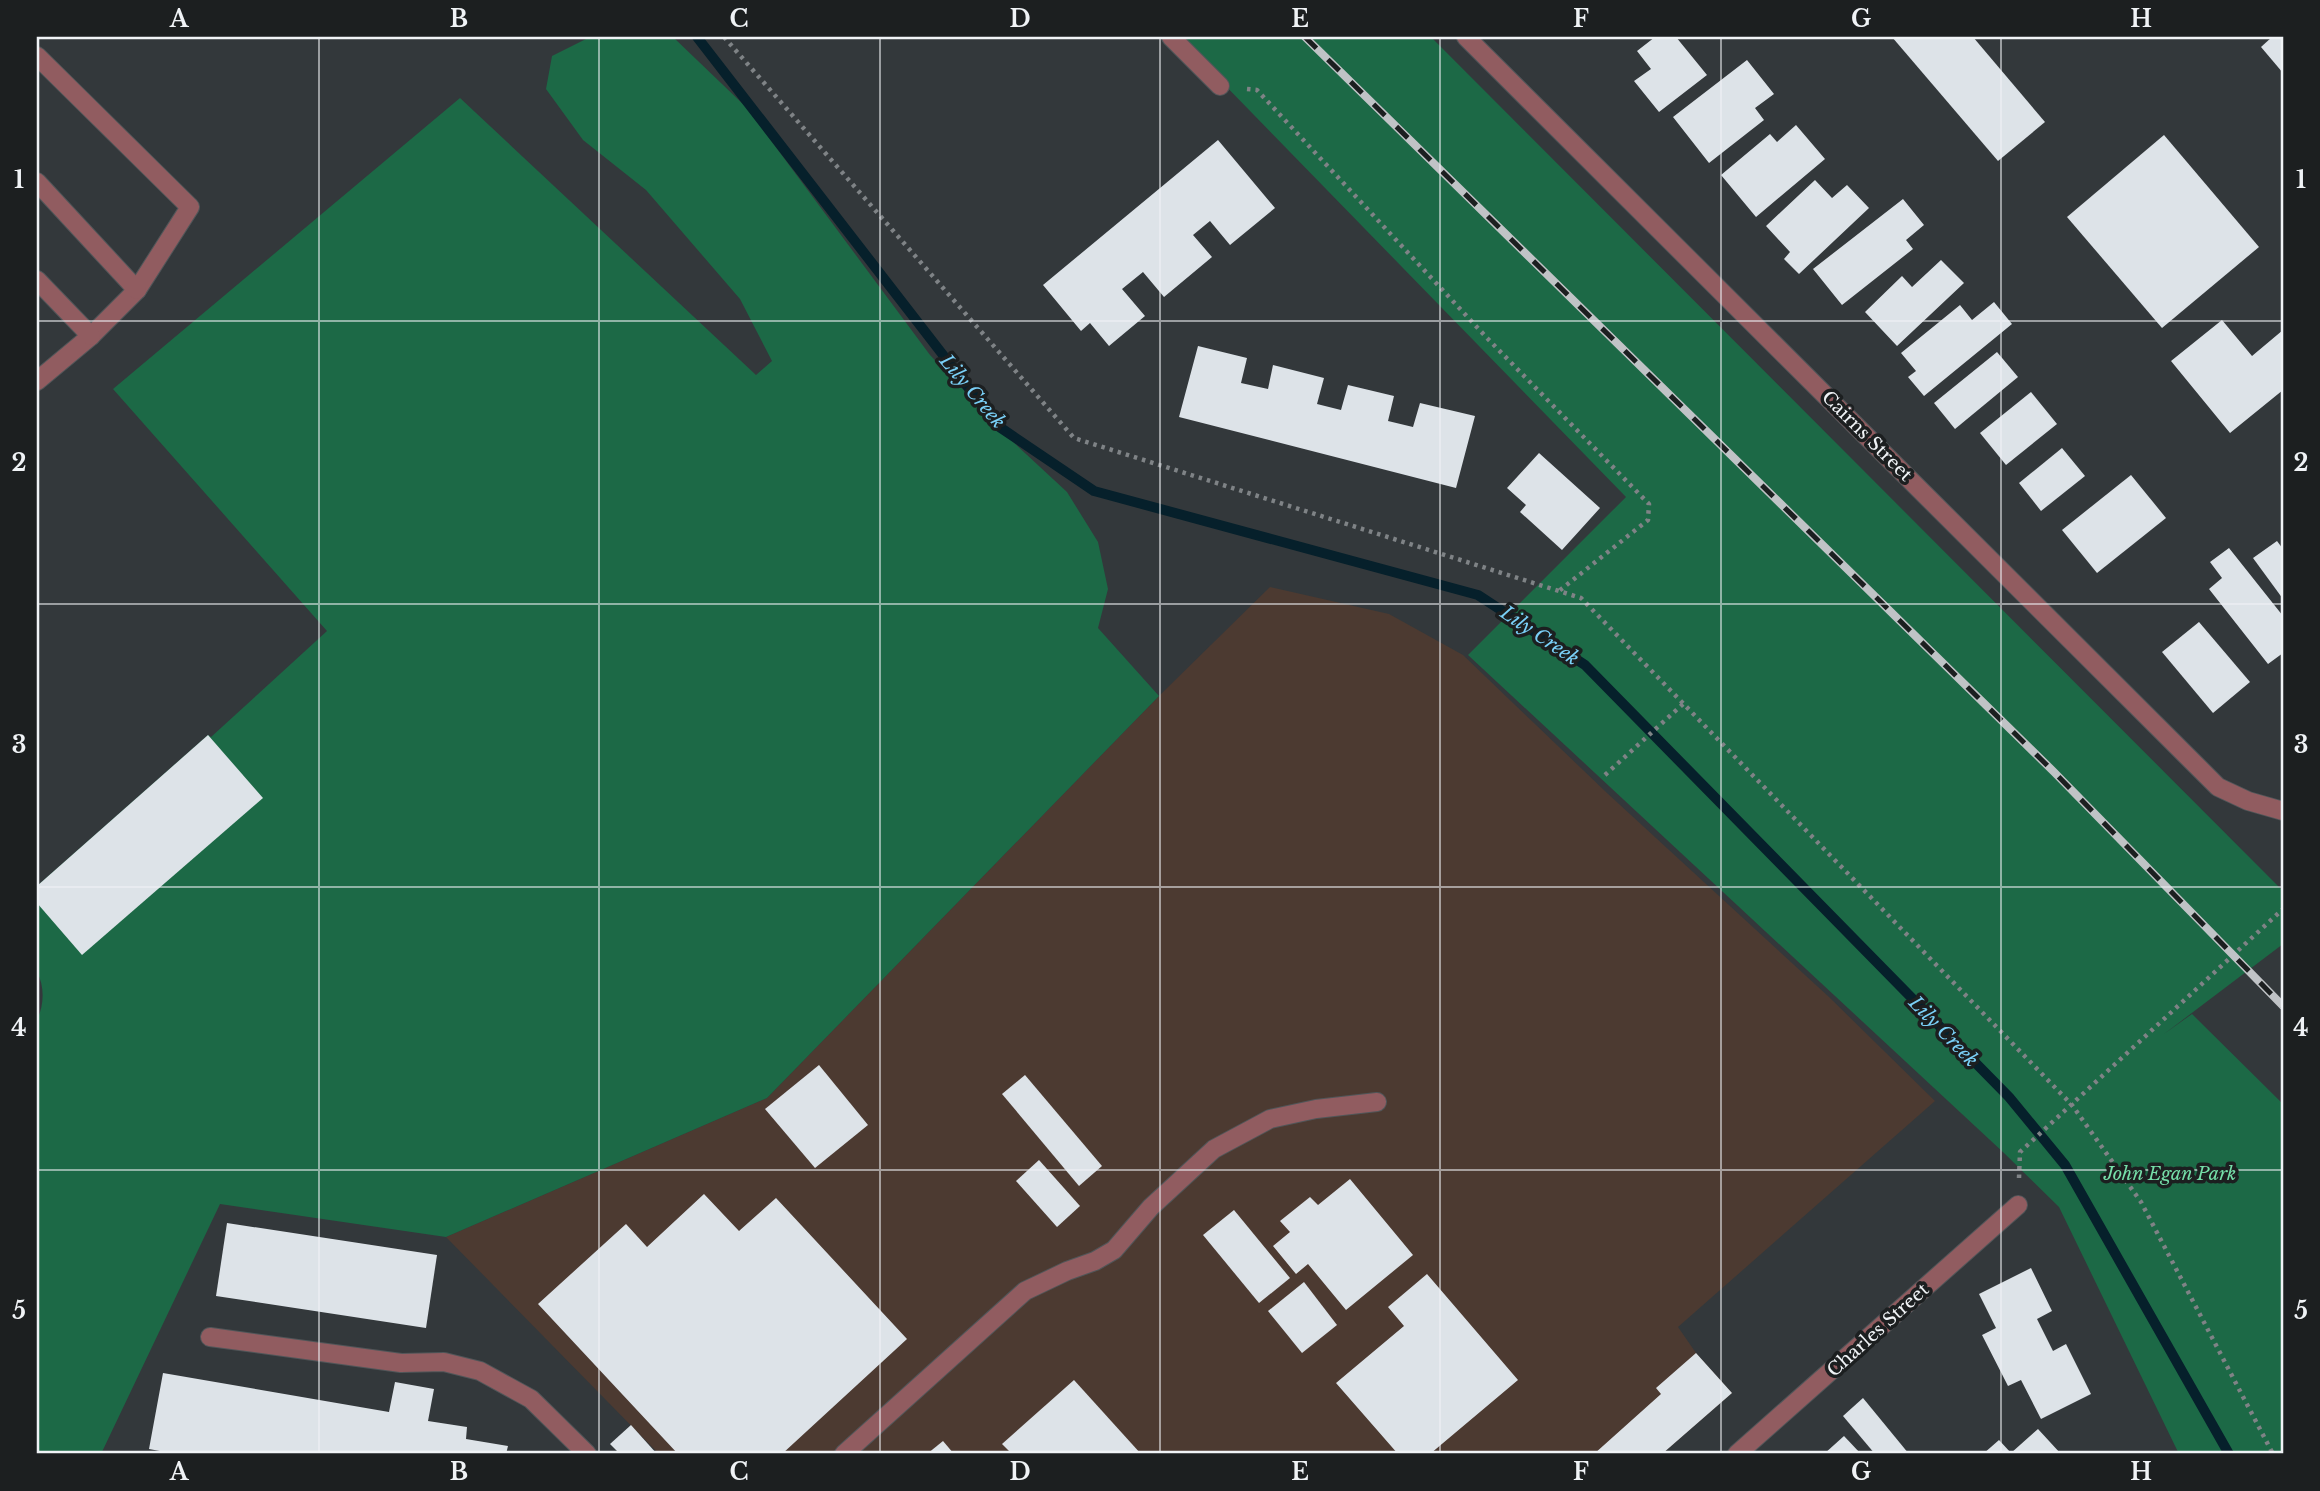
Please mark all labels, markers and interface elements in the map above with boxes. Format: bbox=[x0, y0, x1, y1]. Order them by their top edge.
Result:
text: A bbox=[169, 5, 190, 33]
text: B bbox=[450, 5, 468, 33]
text: C bbox=[730, 5, 748, 33]
text: D bbox=[1009, 5, 1031, 33]
text: E bbox=[1291, 5, 1309, 33]
text: F bbox=[1573, 5, 1589, 33]
text: G bbox=[1851, 5, 1871, 33]
text: H bbox=[2130, 5, 2152, 33]
text: 1 bbox=[14, 166, 24, 194]
text: 1 bbox=[2296, 166, 2306, 194]
water label: Lily Creek bbox=[934, 349, 1010, 433]
street label: Cairns Street bbox=[1817, 386, 1917, 486]
text: 2 bbox=[12, 449, 26, 477]
text: 2 bbox=[2294, 449, 2308, 477]
water label: Lily Creek bbox=[1495, 600, 1583, 670]
text: 3 bbox=[12, 731, 26, 759]
text: 3 bbox=[2294, 731, 2308, 759]
water label: Lily Creek bbox=[1904, 990, 1983, 1072]
text: 4 bbox=[11, 1014, 27, 1042]
text: 4 bbox=[2293, 1014, 2309, 1042]
park label: John Egan Park bbox=[2103, 1163, 2236, 1185]
street label: Charles Street bbox=[1823, 1279, 1933, 1381]
text: 5 bbox=[12, 1297, 26, 1325]
text: 5 bbox=[2294, 1297, 2308, 1325]
text: A bbox=[169, 1458, 190, 1486]
text: B bbox=[450, 1458, 468, 1486]
text: C bbox=[730, 1458, 748, 1486]
text: D bbox=[1009, 1458, 1031, 1486]
text: E bbox=[1291, 1458, 1309, 1486]
text: F bbox=[1573, 1458, 1589, 1486]
text: G bbox=[1851, 1458, 1871, 1486]
text: H bbox=[2130, 1458, 2152, 1486]

